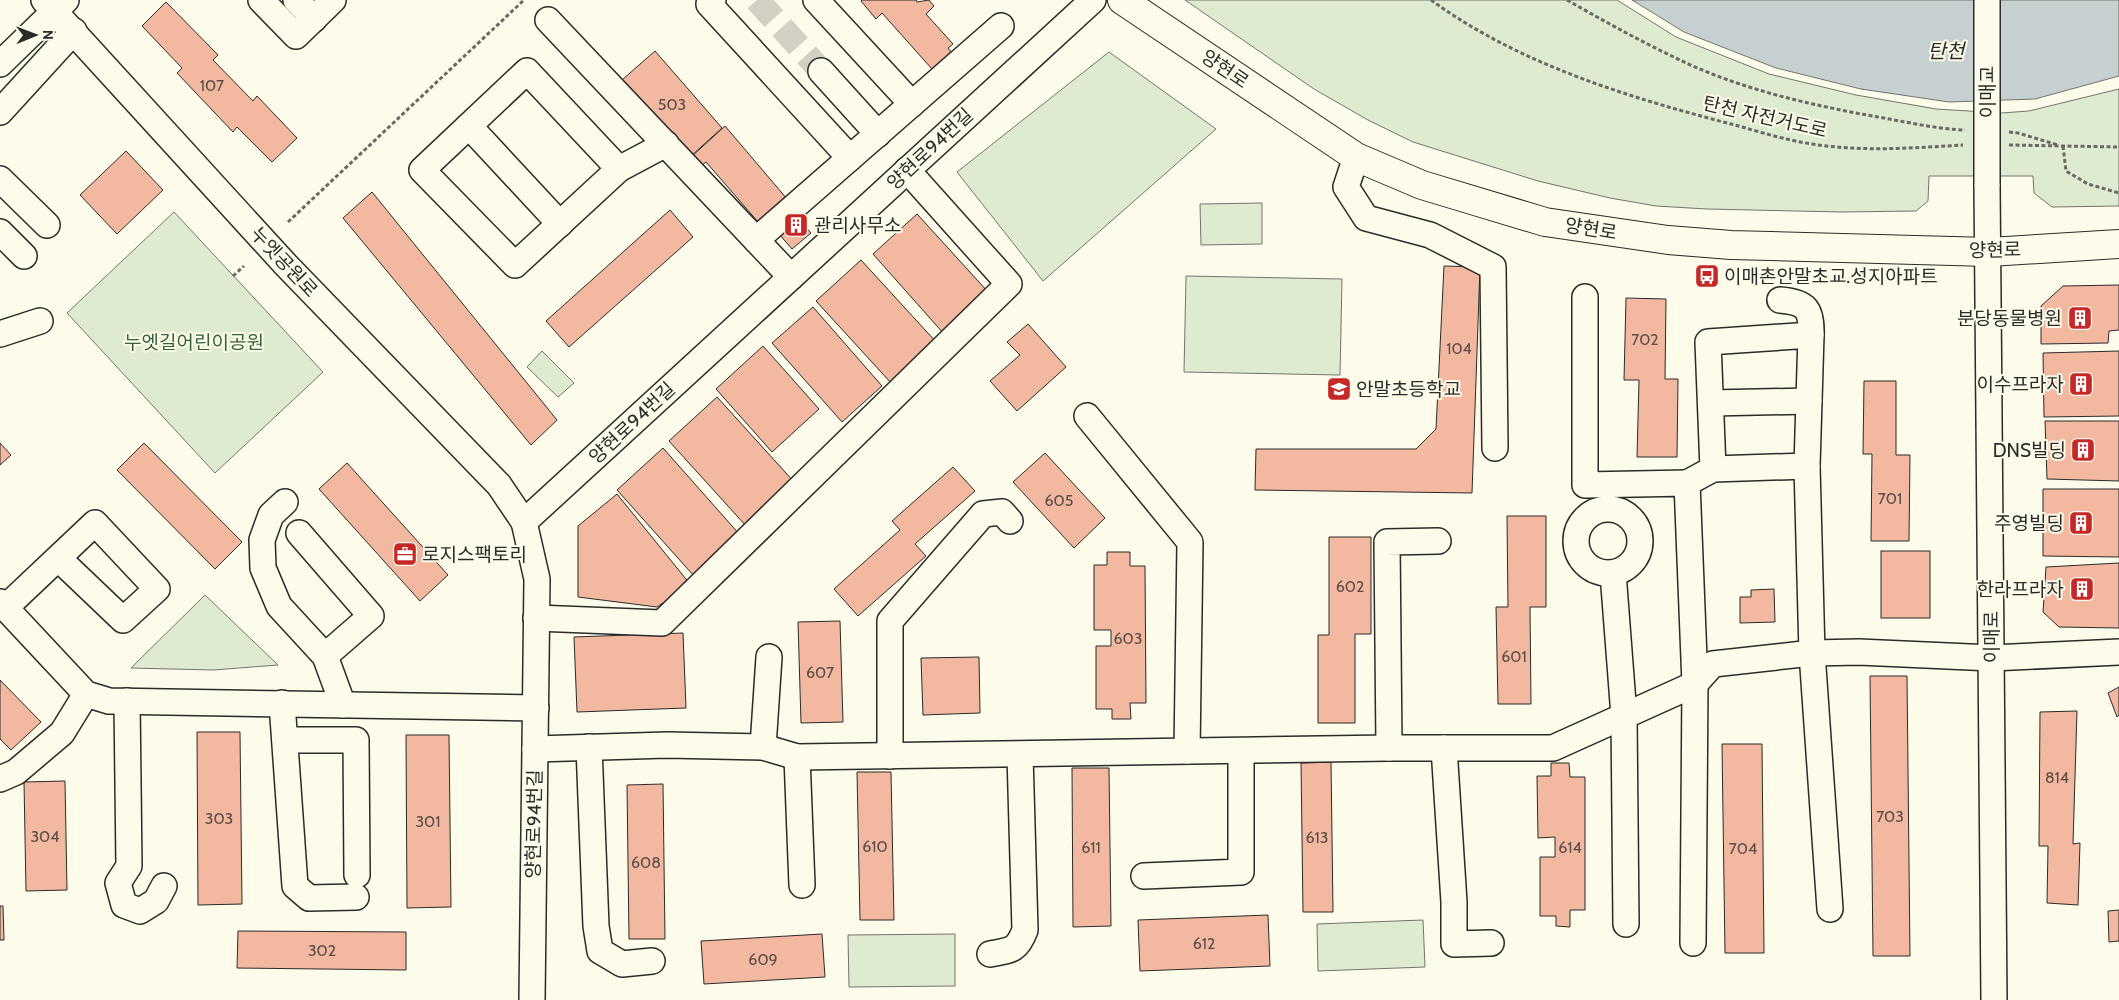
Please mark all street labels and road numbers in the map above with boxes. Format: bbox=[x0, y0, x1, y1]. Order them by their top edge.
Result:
street label: 양현로 bbox=[1197, 45, 1253, 93]
street label: 이매교 bbox=[1976, 66, 1999, 118]
street label: 탄천 자전거도로 bbox=[1701, 92, 1829, 142]
street label: 양현로94번길 bbox=[882, 103, 978, 195]
street label: 양현로 bbox=[1563, 214, 1619, 244]
street label: 누엣공원로 bbox=[246, 222, 322, 302]
street label: 양현로 bbox=[1969, 238, 2021, 262]
street label: 양현로94번길 bbox=[584, 377, 680, 469]
street label: 이매로 bbox=[1980, 611, 2003, 663]
street label: 양현로94번길 bbox=[522, 769, 546, 879]

